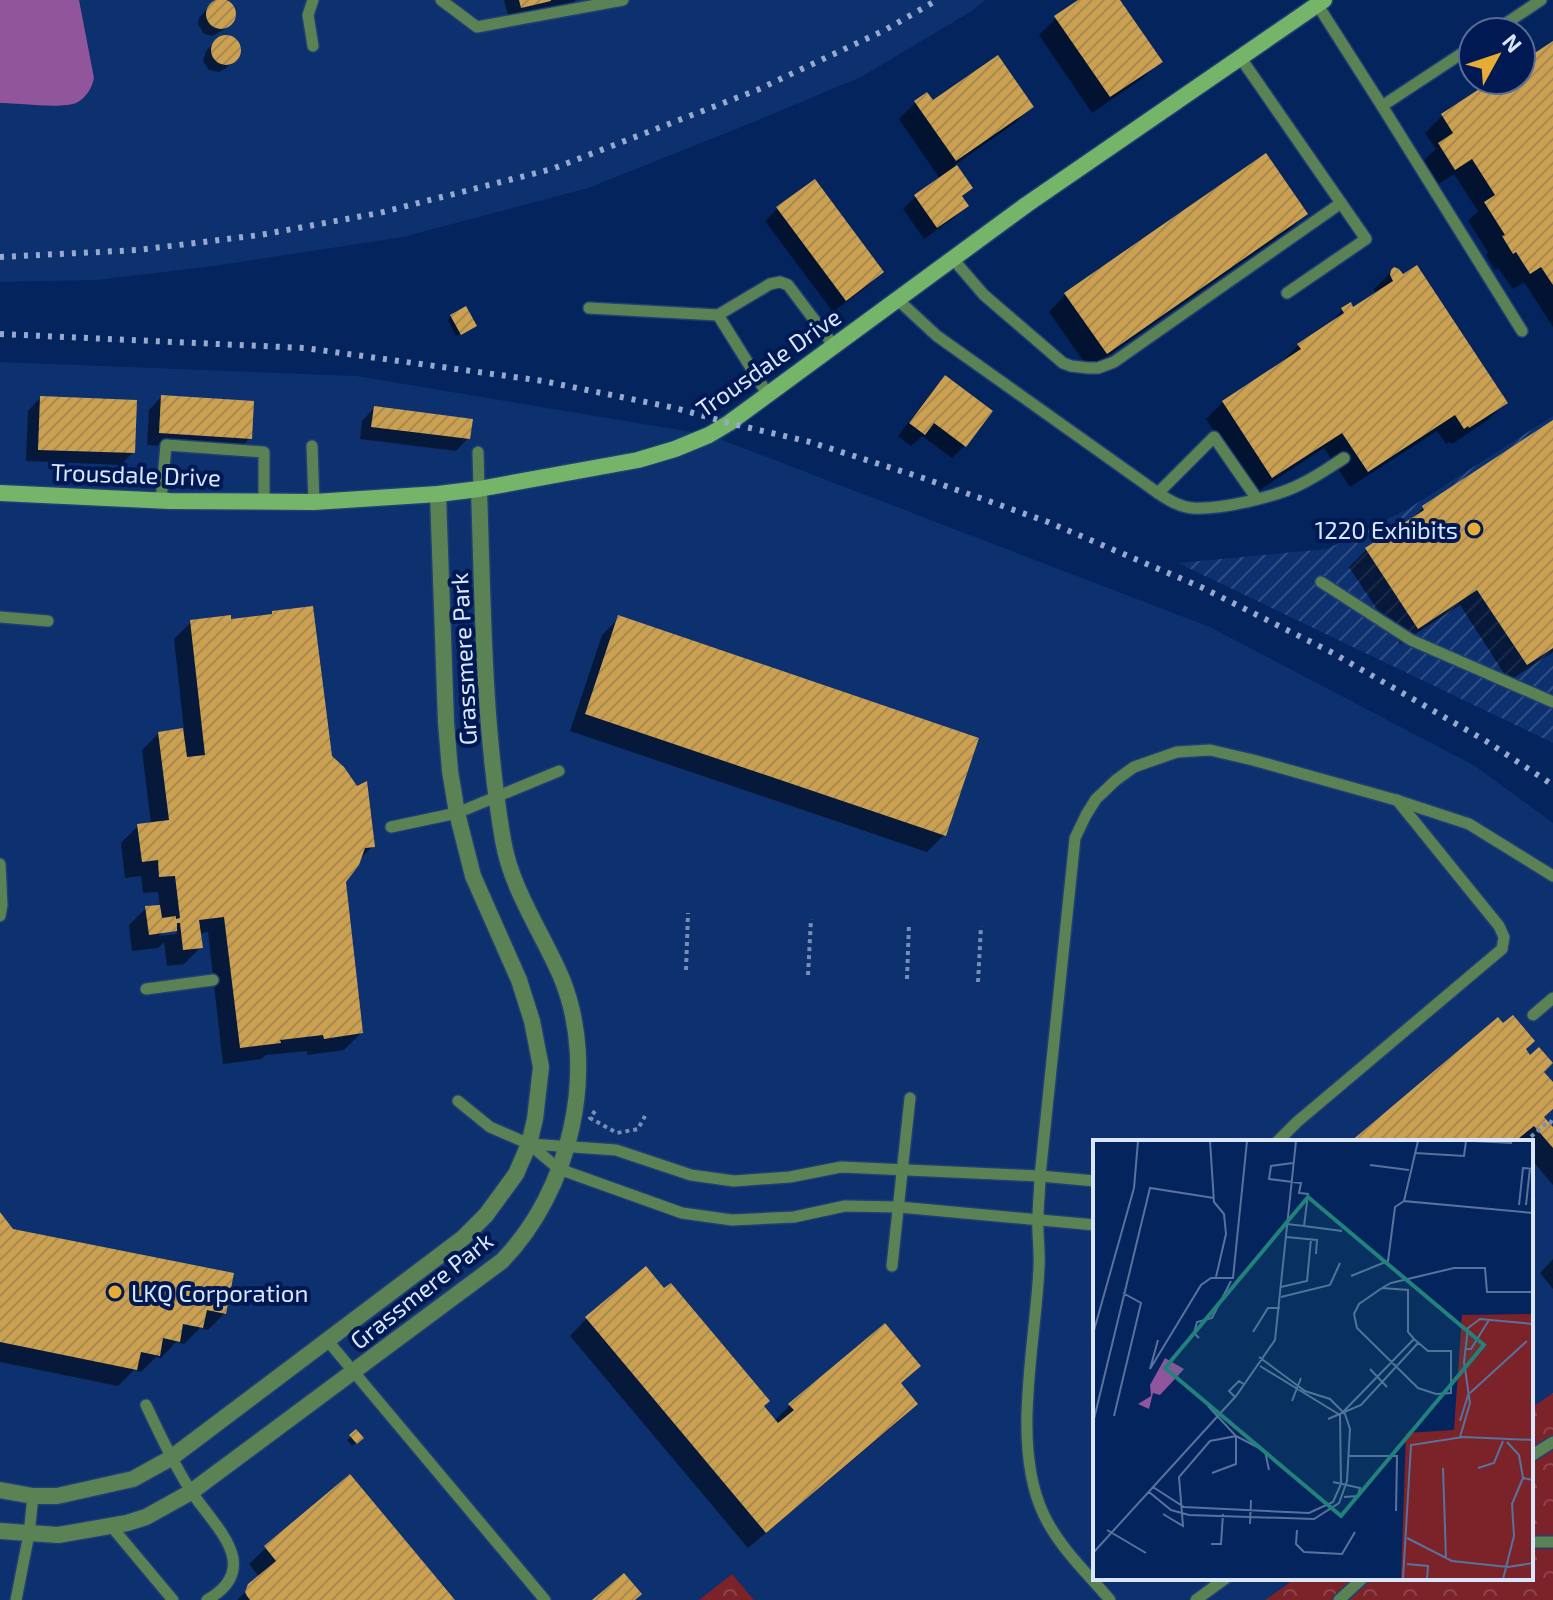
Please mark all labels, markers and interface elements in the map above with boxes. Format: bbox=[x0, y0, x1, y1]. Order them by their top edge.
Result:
north arrow bbox=[1457, 16, 1537, 96]
text: N bbox=[1498, 28, 1528, 57]
street label: Trousdale Drive bbox=[690, 301, 846, 423]
street label: Trousdale Drive bbox=[51, 457, 221, 491]
place label: 1220 Exhibits bbox=[1315, 515, 1458, 544]
marker: 1220 Exhibits bbox=[1465, 520, 1483, 538]
street label: Grassmere Park bbox=[444, 572, 482, 746]
inset map bbox=[1093, 1140, 1533, 1580]
street label: Grassmere Park bbox=[344, 1225, 498, 1355]
place label: LKQ Corporation bbox=[131, 1278, 308, 1307]
marker: LKQ Corporation bbox=[106, 1283, 124, 1301]

